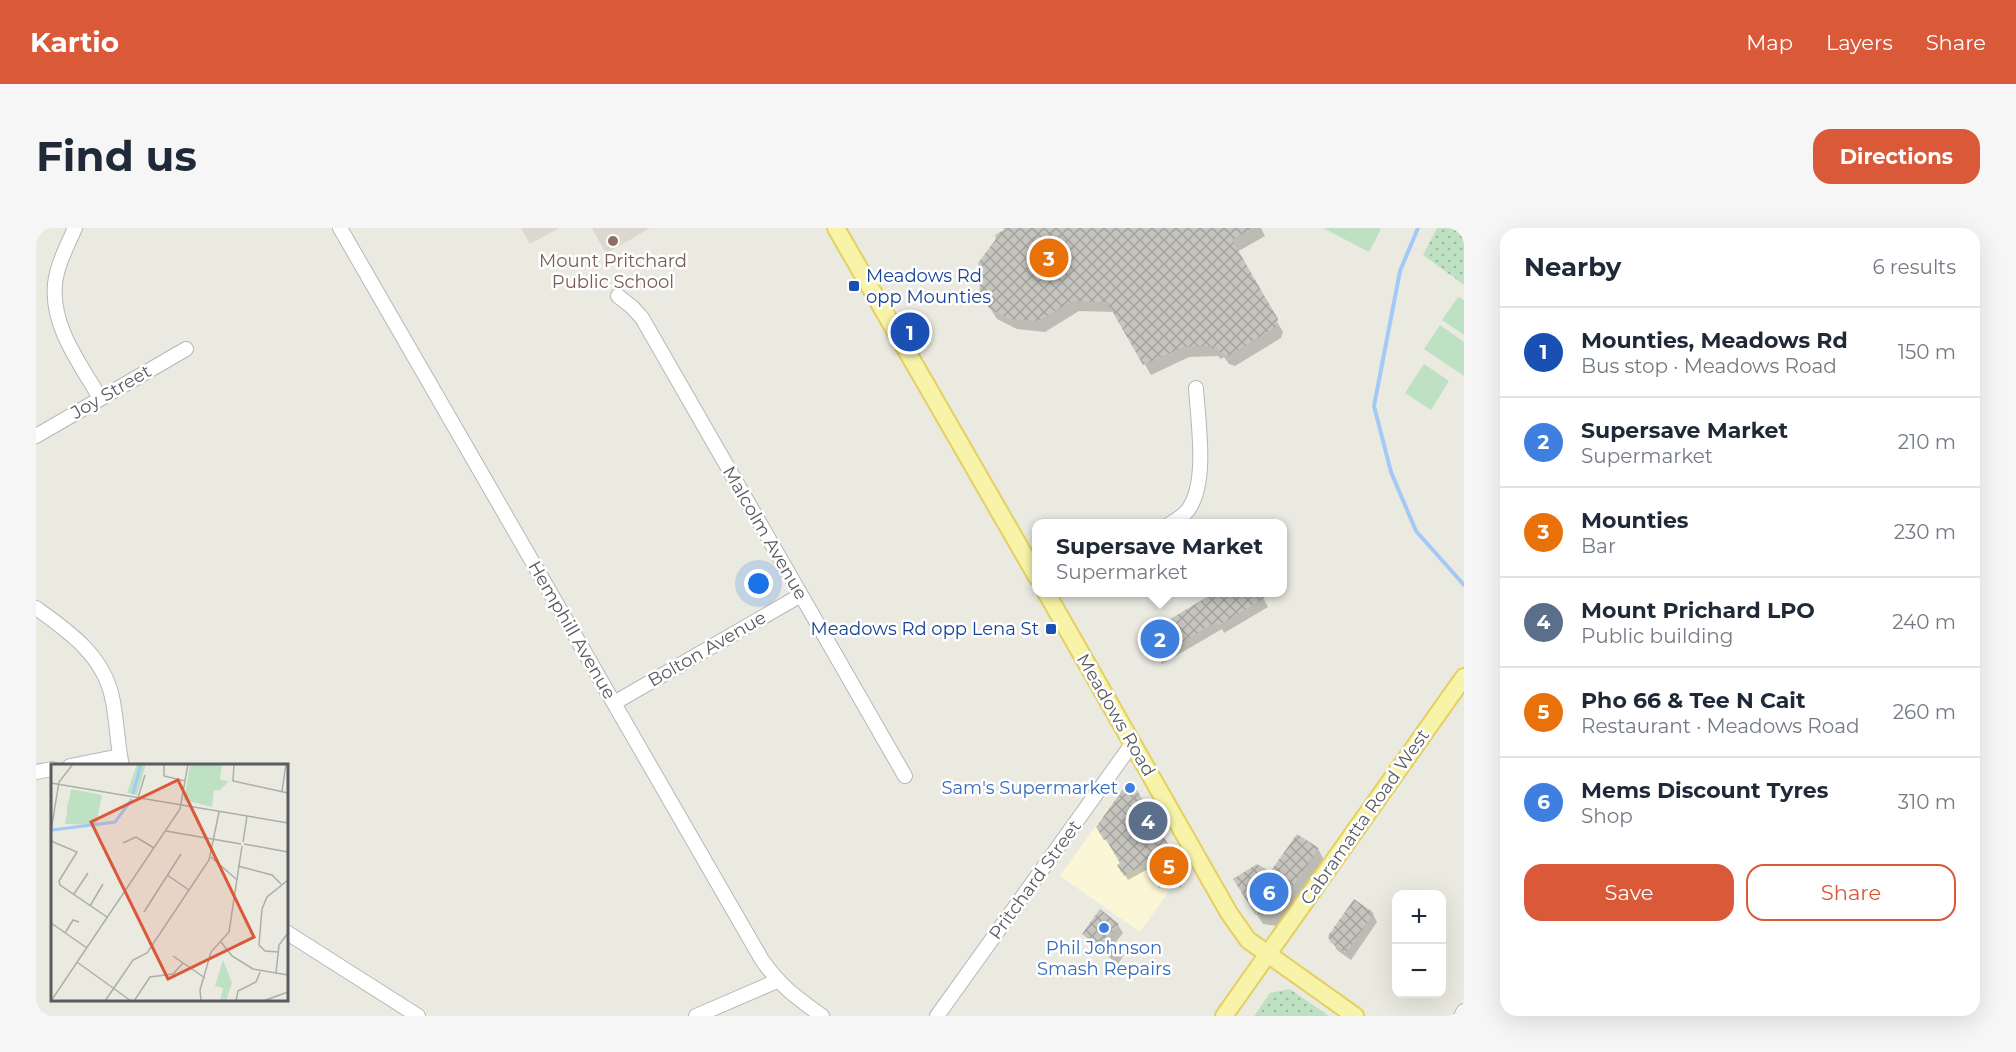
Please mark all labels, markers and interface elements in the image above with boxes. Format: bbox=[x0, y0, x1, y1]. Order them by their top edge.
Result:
text: Kartio bbox=[30, 25, 119, 59]
text: Map bbox=[1746, 30, 1793, 55]
text: Layers bbox=[1826, 30, 1893, 55]
text: Share bbox=[1926, 30, 1986, 55]
button: Directions bbox=[1813, 129, 1980, 184]
text: Find us bbox=[36, 130, 197, 182]
marker: Mount Pritchard Public School bbox=[606, 234, 620, 248]
pin: 3 bbox=[1030, 236, 1068, 280]
place label: Mount Pritchard Public School bbox=[539, 250, 687, 293]
text: Nearby bbox=[1524, 251, 1621, 283]
text: 6 results bbox=[1872, 255, 1956, 279]
place label: Meadows Rd opp Mounties bbox=[866, 265, 991, 308]
marker: Meadows Rd opp Mounties bbox=[847, 279, 861, 293]
pin: 1 bbox=[890, 310, 930, 354]
text: Mounties, Meadows Rd bbox=[1581, 327, 1848, 354]
text: 1 bbox=[1540, 340, 1547, 364]
text: 150 m bbox=[1898, 340, 1956, 364]
text: Bus stop · Meadows Road bbox=[1581, 354, 1837, 378]
street label: Joy Street bbox=[66, 360, 155, 424]
text: Supersave Market bbox=[1581, 417, 1788, 444]
text: 2 bbox=[1538, 430, 1549, 454]
text: 210 m bbox=[1898, 430, 1956, 454]
text: Supermarket bbox=[1581, 444, 1713, 468]
street label: Malcolm Avenue bbox=[718, 462, 812, 604]
text: Mounties bbox=[1581, 507, 1689, 534]
popup bbox=[1032, 519, 1287, 597]
text: 3 bbox=[1538, 520, 1549, 544]
text: 230 m bbox=[1894, 520, 1956, 544]
text: Supersave Market bbox=[1056, 533, 1263, 560]
text: Bar bbox=[1581, 534, 1616, 558]
street label: Hemphill Avenue bbox=[523, 557, 621, 703]
text: Supermarket bbox=[1056, 560, 1188, 584]
your location bbox=[744, 569, 773, 598]
text: Mount Prichard LPO bbox=[1581, 597, 1815, 624]
street label: Bolton Avenue bbox=[644, 606, 770, 692]
text: 4 bbox=[1537, 610, 1550, 634]
text: 240 m bbox=[1892, 610, 1956, 634]
pin: 2 bbox=[1140, 616, 1180, 662]
place label: Meadows Rd opp Lena St bbox=[811, 618, 1039, 640]
marker: Meadows Rd opp Lena St bbox=[1044, 622, 1058, 636]
text: Public building bbox=[1581, 624, 1734, 648]
street label: Meadows Road bbox=[1072, 650, 1160, 780]
text: Pho 66 & Tee N Cait bbox=[1581, 687, 1806, 714]
text: 5 bbox=[1538, 700, 1549, 724]
text: 260 m bbox=[1893, 700, 1956, 724]
text: Restaurant · Meadows Road bbox=[1581, 714, 1860, 738]
street label: Cabramatta Road West bbox=[1296, 725, 1434, 909]
inset map bbox=[51, 764, 288, 1001]
place label: Sam's Supermarket bbox=[941, 777, 1118, 799]
text: Mems Discount Tyres bbox=[1581, 777, 1828, 804]
marker: Sam's Supermarket bbox=[1123, 781, 1137, 795]
text: 6 bbox=[1537, 790, 1550, 814]
text: 310 m bbox=[1898, 790, 1956, 814]
pin: 4 bbox=[1128, 798, 1168, 844]
text: Shop bbox=[1581, 804, 1633, 828]
street label: Pritchard Street bbox=[984, 816, 1086, 944]
pin: 5 bbox=[1150, 844, 1188, 888]
button: Save bbox=[1524, 864, 1734, 921]
button: Share bbox=[1746, 864, 1956, 921]
pin: 6 bbox=[1250, 870, 1288, 914]
map controls bbox=[1392, 890, 1446, 998]
button: + bbox=[1392, 890, 1446, 944]
marker: Phil Johnson Smash Repairs bbox=[1097, 921, 1111, 935]
place label: Phil Johnson Smash Repairs bbox=[1037, 937, 1171, 980]
button: − bbox=[1392, 944, 1446, 998]

